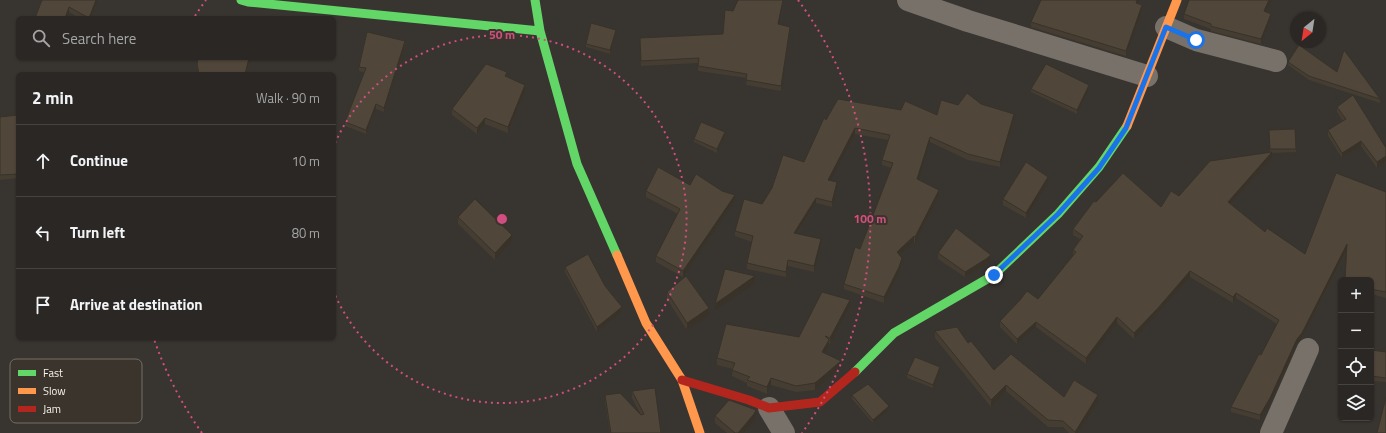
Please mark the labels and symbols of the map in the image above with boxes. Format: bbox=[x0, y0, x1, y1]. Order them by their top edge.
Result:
north arrow bbox=[1290, 12, 1326, 48]
text: 50 m bbox=[489, 25, 515, 44]
route start bbox=[1187, 31, 1205, 49]
text: 100 m bbox=[854, 209, 886, 228]
centre of rings bbox=[495, 212, 509, 226]
route end bbox=[985, 266, 1003, 284]
legend bbox=[10, 359, 142, 423]
text: Fast bbox=[43, 365, 63, 381]
text: Slow bbox=[43, 383, 66, 399]
text: Jam bbox=[43, 401, 61, 417]

